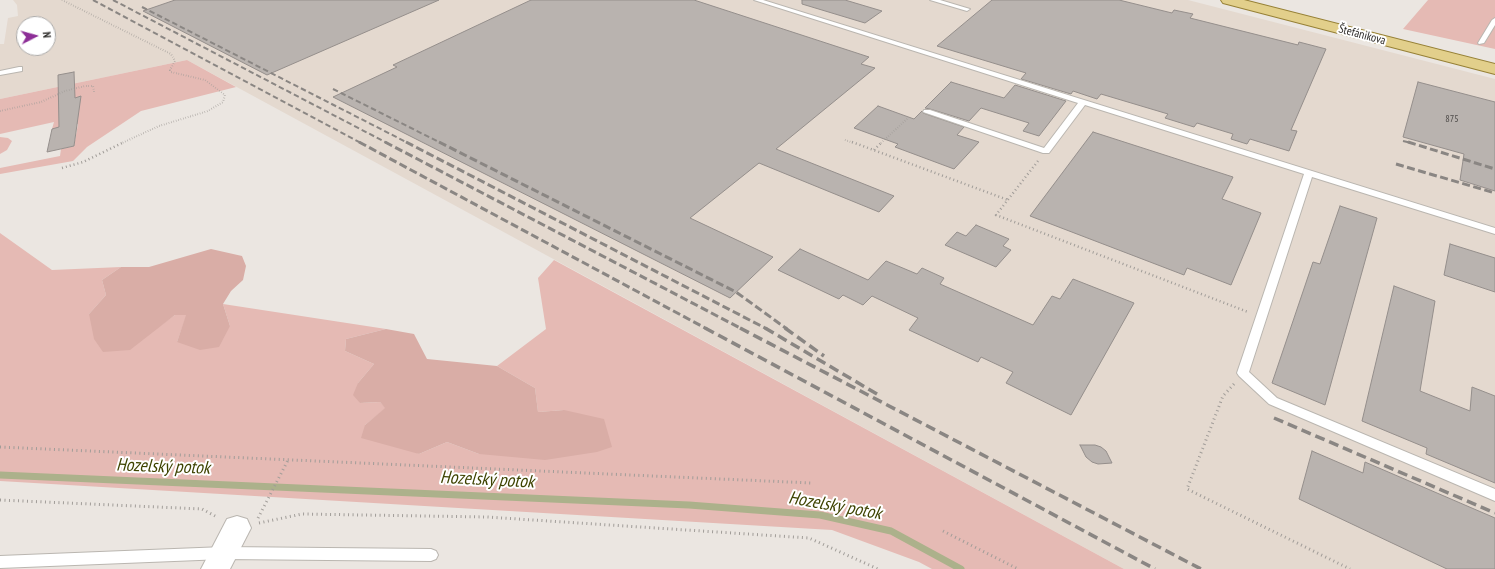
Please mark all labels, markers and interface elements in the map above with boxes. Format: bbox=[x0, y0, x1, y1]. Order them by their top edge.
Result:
north arrow bbox=[16, 16, 56, 56]
street label: Štefánikova bbox=[1337, 22, 1387, 48]
text: N bbox=[40, 31, 54, 39]
house number: 875 bbox=[1445, 113, 1459, 125]
water label: Hozelský potok bbox=[116, 455, 210, 479]
water label: Hozelský potok bbox=[440, 467, 534, 493]
water label: Hozelský potok bbox=[787, 487, 883, 525]

